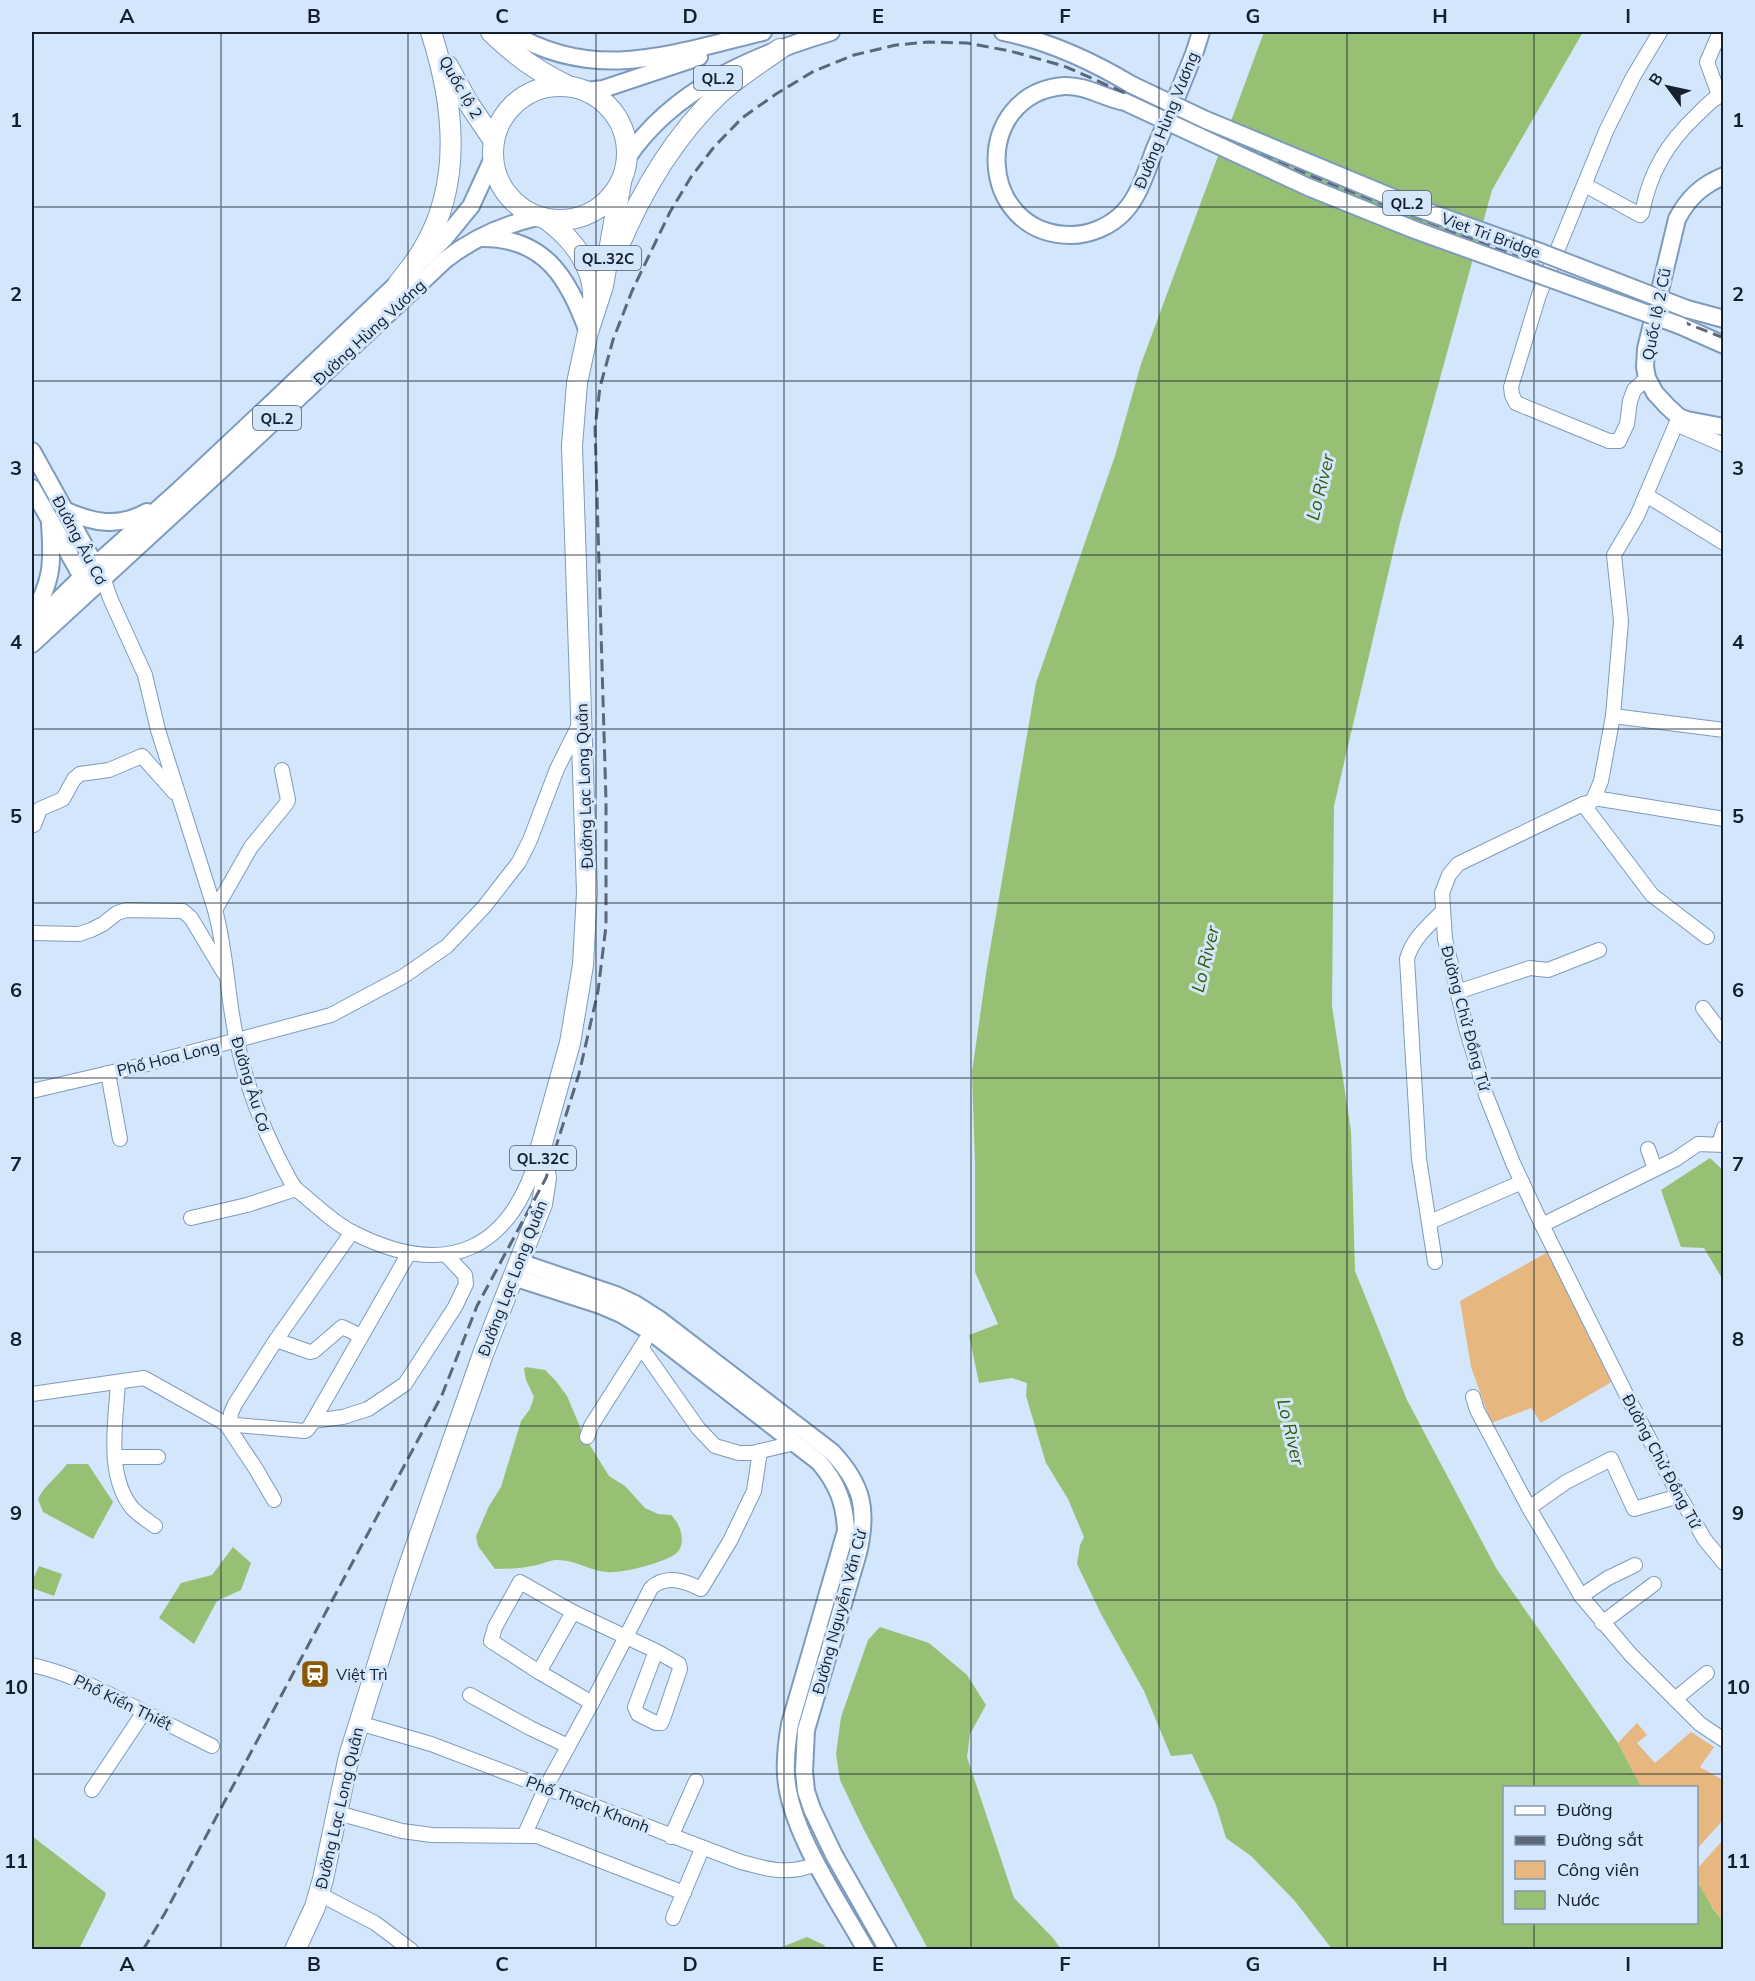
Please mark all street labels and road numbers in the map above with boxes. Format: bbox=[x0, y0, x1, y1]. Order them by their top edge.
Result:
street label: Đường Hùng Vương bbox=[1129, 49, 1203, 191]
street label: Quốc lộ 2 bbox=[435, 52, 487, 122]
road number: QL.2 bbox=[694, 66, 742, 90]
road number: QL.2 bbox=[1383, 191, 1431, 215]
street label: Viet Tri Bridge bbox=[1439, 208, 1543, 262]
road number: QL.32C bbox=[575, 246, 641, 270]
street label: Quốc lộ 2 Cũ bbox=[1637, 266, 1675, 362]
street label: Đường Hùng Vương bbox=[309, 275, 429, 389]
road number: QL.2 bbox=[253, 406, 301, 430]
street label: Đường Âu Cơ bbox=[48, 492, 112, 588]
street label: Đường Lạc Long Quân bbox=[571, 703, 597, 869]
street label: Đường Chử Đồng Tử bbox=[1437, 943, 1495, 1093]
street label: Đường Âu Cơ bbox=[227, 1034, 275, 1134]
street label: Phố Hoa Long bbox=[115, 1036, 221, 1080]
road number: QL.32C bbox=[510, 1146, 576, 1170]
street label: Đường Lạc Long Quân bbox=[473, 1197, 551, 1359]
street label: Đường Chử Đồng Tử bbox=[1618, 1390, 1706, 1532]
street label: Đường Nguyễn Văn Cừ bbox=[807, 1527, 871, 1696]
street label: Phố Kiến Thiết bbox=[71, 1670, 176, 1734]
street label: Đường Lạc Long Quân bbox=[311, 1725, 367, 1891]
street label: Phố Thạch Khanh bbox=[523, 1771, 653, 1837]

